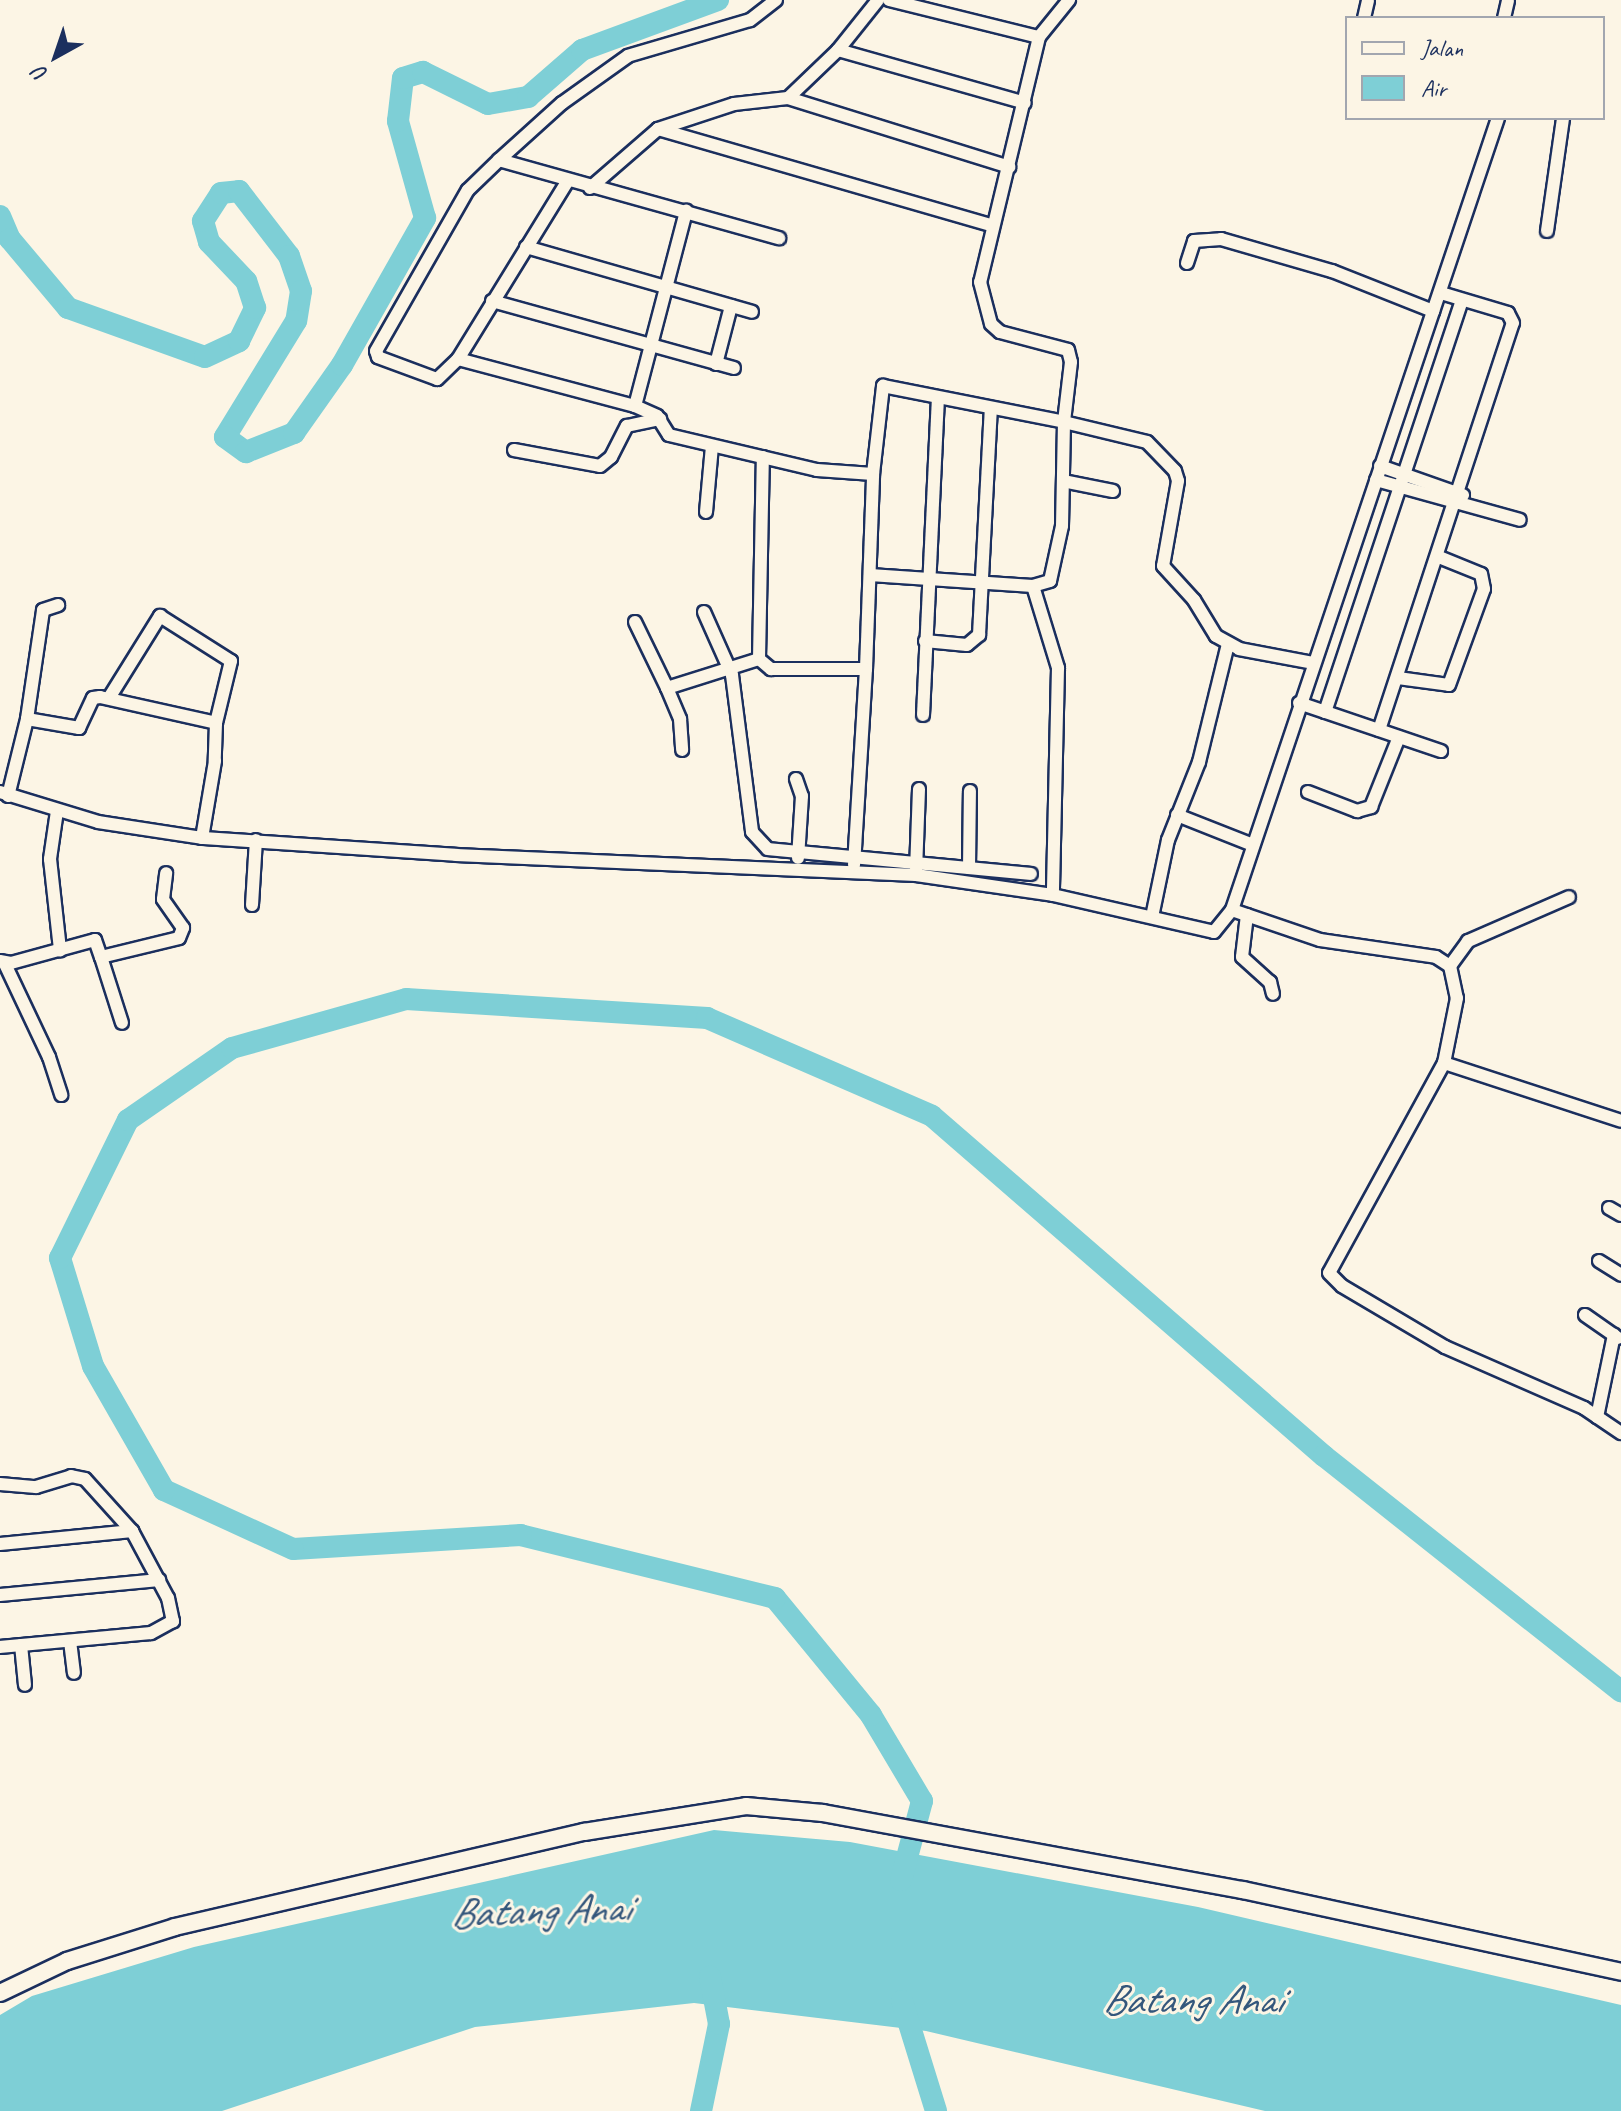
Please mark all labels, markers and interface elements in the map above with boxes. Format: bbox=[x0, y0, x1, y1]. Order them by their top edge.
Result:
north arrow bbox=[16, 16, 96, 96]
legend bbox=[1345, 16, 1605, 120]
text: Jalan bbox=[1421, 33, 1463, 63]
text: U bbox=[28, 60, 54, 89]
text: Air bbox=[1421, 73, 1446, 103]
water label: Batang Anai bbox=[449, 1883, 631, 1939]
water label: Batang Anai bbox=[1102, 1975, 1282, 2025]

